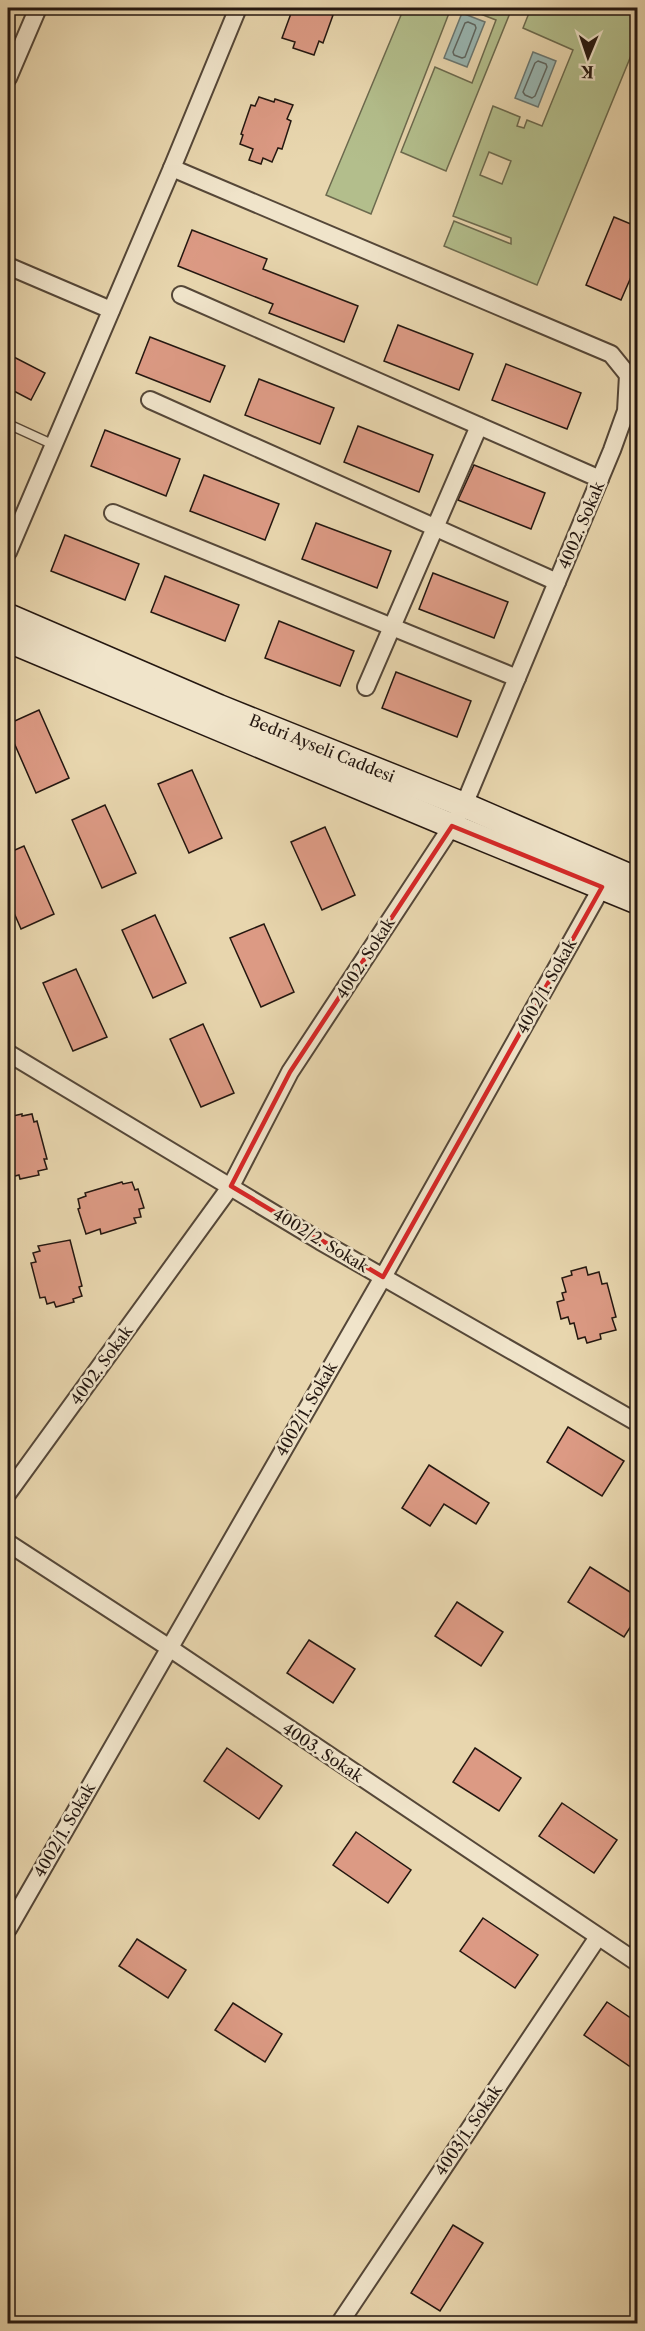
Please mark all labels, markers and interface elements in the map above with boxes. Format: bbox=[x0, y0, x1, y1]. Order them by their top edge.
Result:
north arrow bbox=[558, 27, 618, 87]
text: K bbox=[580, 62, 594, 82]
street label: 4002. Sokak bbox=[554, 478, 609, 572]
street label: Bedri Ayseli Caddesi bbox=[246, 710, 398, 786]
street label: 4002. Sokak bbox=[331, 913, 399, 1003]
street label: 4002/1. Sokak bbox=[512, 934, 581, 1037]
street label: 4002/2. Sokak bbox=[269, 1204, 373, 1277]
street label: 4002. Sokak bbox=[66, 1321, 137, 1409]
street label: 4002/1. Sokak bbox=[271, 1358, 341, 1460]
street label: 4003. Sokak bbox=[279, 1718, 368, 1787]
street label: 4002/1. Sokak bbox=[29, 1779, 99, 1881]
street label: 4003/1. Sokak bbox=[430, 2080, 506, 2179]

